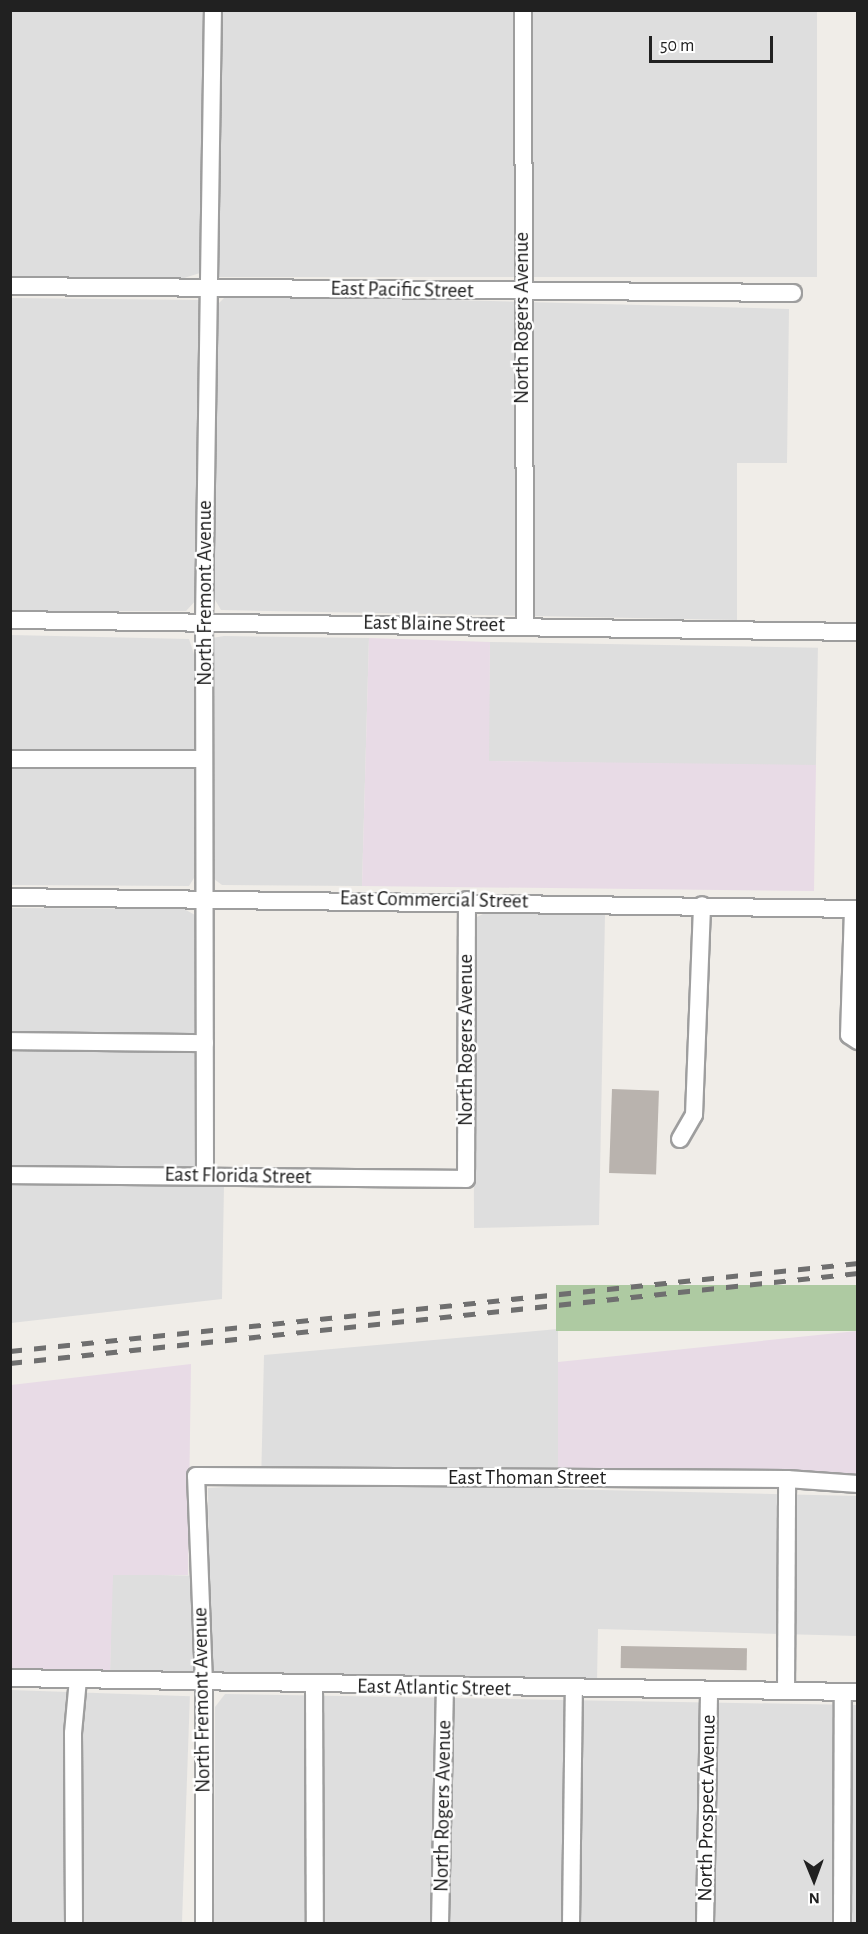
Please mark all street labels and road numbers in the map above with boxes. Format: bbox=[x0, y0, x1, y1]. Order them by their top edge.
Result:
street label: North Rogers Avenue bbox=[509, 232, 535, 404]
street label: East Pacific Street bbox=[330, 276, 474, 304]
street label: North Fremont Avenue bbox=[192, 500, 218, 686]
street label: East Blaine Street bbox=[363, 610, 505, 638]
street label: East Commercial Street bbox=[339, 886, 529, 914]
street label: North Rogers Avenue bbox=[453, 954, 479, 1126]
street label: East Florida Street bbox=[164, 1162, 312, 1190]
street label: East Thoman Street bbox=[448, 1465, 606, 1491]
street label: North Fremont Avenue bbox=[188, 1607, 216, 1793]
street label: East Atlantic Street bbox=[357, 1674, 511, 1702]
street label: North Prospect Avenue bbox=[693, 1714, 721, 1902]
street label: North Rogers Avenue bbox=[429, 1720, 457, 1892]

